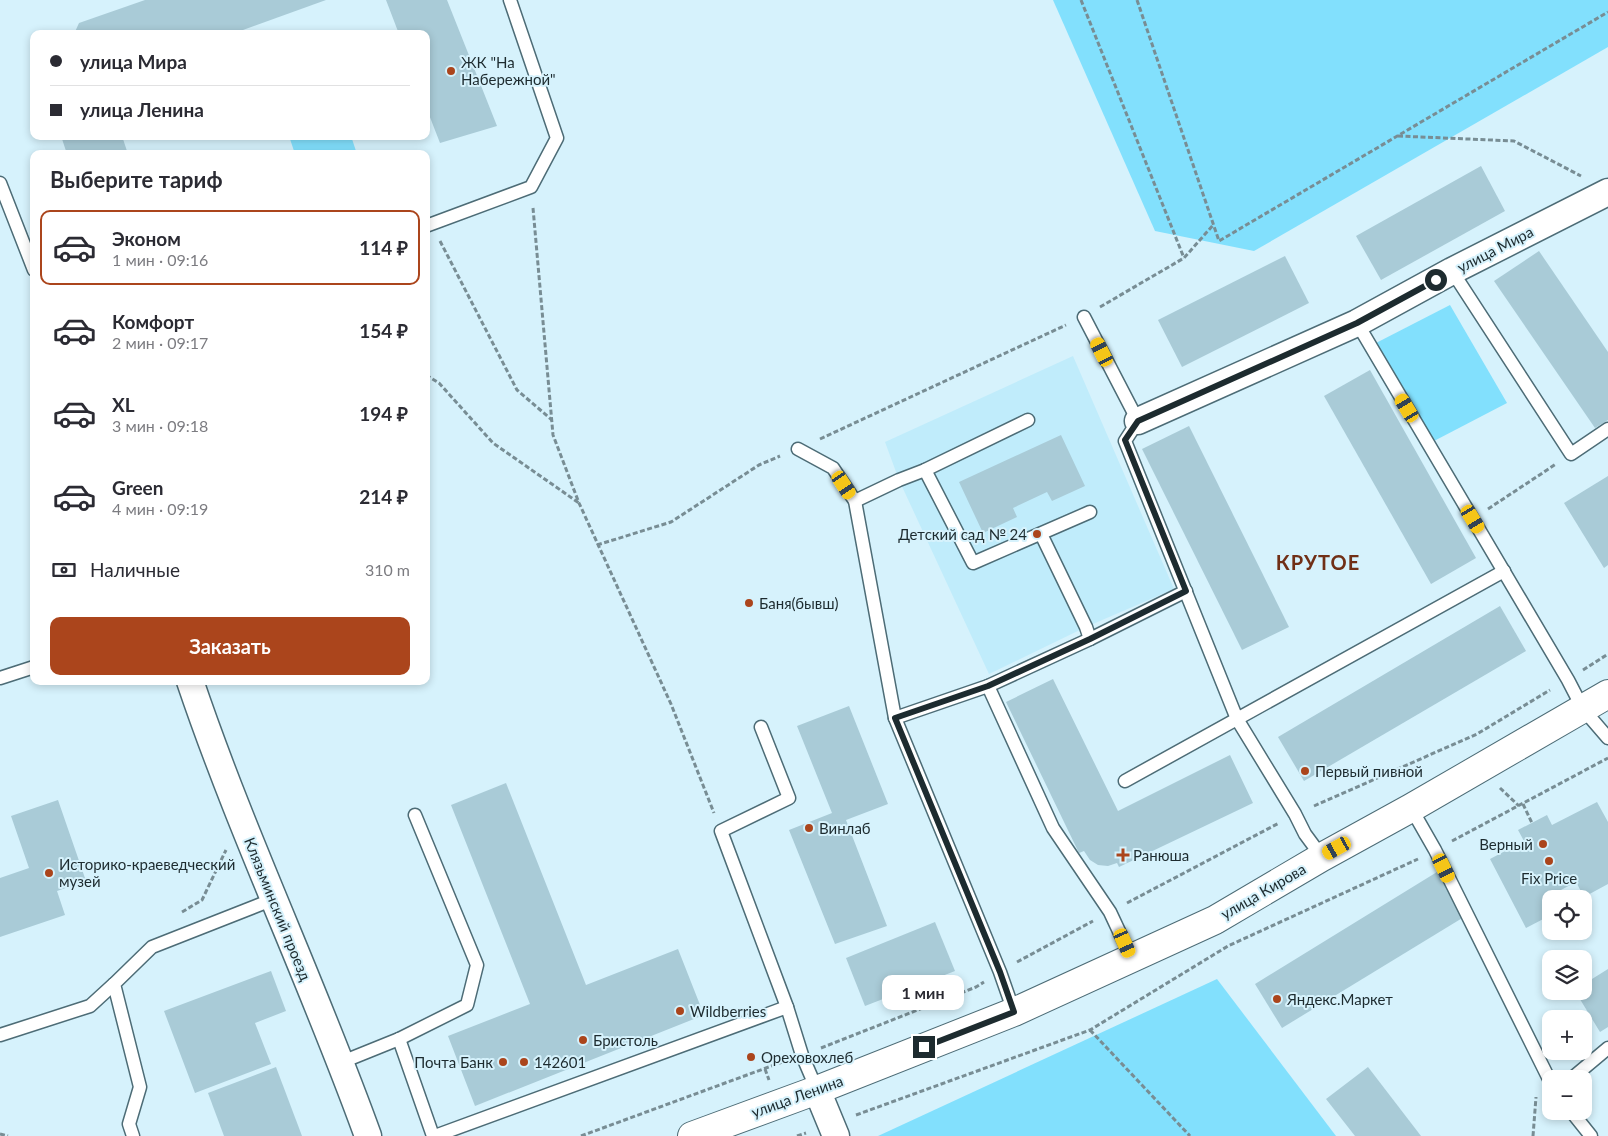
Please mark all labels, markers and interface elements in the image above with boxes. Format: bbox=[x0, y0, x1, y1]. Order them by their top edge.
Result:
text: улица Мира bbox=[80, 50, 187, 73]
place label: ЖК "На Набережной" bbox=[461, 53, 556, 88]
marker: ЖК "На Набережной" bbox=[445, 65, 457, 77]
text: улица Ленина bbox=[80, 98, 204, 121]
text: Выберите тариф bbox=[50, 166, 223, 193]
street label: улица Мира bbox=[1454, 222, 1536, 276]
icon: car bbox=[52, 225, 97, 270]
text: Эконом bbox=[112, 227, 181, 250]
text: 114 ₽ bbox=[359, 236, 408, 259]
text: 1 мин · 09:16 bbox=[112, 250, 208, 269]
route start bbox=[1425, 269, 1447, 291]
icon: car bbox=[52, 308, 97, 353]
text: Комфорт bbox=[112, 310, 194, 333]
text: 154 ₽ bbox=[359, 319, 408, 342]
text: 2 мин · 09:17 bbox=[112, 333, 208, 352]
car bbox=[1088, 335, 1115, 369]
icon: car bbox=[52, 391, 97, 436]
car bbox=[1392, 391, 1421, 425]
text: XL bbox=[112, 393, 135, 416]
text: 194 ₽ bbox=[359, 402, 408, 425]
text: 3 мин · 09:18 bbox=[112, 416, 208, 435]
car bbox=[829, 468, 858, 502]
icon: car bbox=[52, 474, 97, 519]
text: Green bbox=[112, 476, 163, 499]
text: 214 ₽ bbox=[359, 485, 408, 508]
text: 4 мин · 09:19 bbox=[112, 499, 208, 518]
car bbox=[1458, 502, 1487, 536]
place label: Детский сад № 24 bbox=[898, 525, 1027, 543]
marker: Детский сад № 24 bbox=[1031, 528, 1043, 540]
district label: КРУТОЕ bbox=[1276, 550, 1360, 574]
icon: cash bbox=[50, 556, 78, 584]
text: Наличные bbox=[90, 558, 180, 581]
text: 310 m bbox=[365, 560, 410, 579]
place label: Баня(бывш) bbox=[759, 594, 838, 612]
marker: Баня(бывш) bbox=[743, 597, 755, 609]
button: Заказать bbox=[50, 617, 410, 675]
place label: Первый пивной bbox=[1315, 762, 1423, 780]
marker: Первый пивной bbox=[1299, 765, 1311, 777]
place label: Винлаб bbox=[819, 819, 871, 837]
marker: Винлаб bbox=[803, 822, 815, 834]
car bbox=[1320, 834, 1353, 862]
street label: Клязьминский проезд bbox=[241, 835, 315, 983]
place label: Верный bbox=[1479, 835, 1533, 853]
marker: Верный bbox=[1537, 838, 1549, 850]
place label: Ранюша bbox=[1133, 846, 1189, 864]
marker: Ранюша bbox=[1117, 849, 1129, 861]
car bbox=[1430, 851, 1457, 885]
place label: Историко-краеведческий музей bbox=[59, 855, 235, 890]
marker: Fix Price bbox=[1543, 855, 1555, 867]
street label: улица Кирова bbox=[1217, 859, 1309, 923]
marker: Историко-краеведческий музей bbox=[43, 867, 55, 879]
place label: Fix Price bbox=[1521, 869, 1577, 887]
map controls bbox=[1542, 890, 1592, 1120]
button: locate bbox=[1542, 890, 1592, 940]
car bbox=[1112, 926, 1137, 960]
button: layers bbox=[1542, 950, 1592, 1000]
callout: 1 мин bbox=[883, 974, 965, 1010]
text: 1 мин bbox=[901, 983, 945, 1002]
place label: Яндекс.Маркет bbox=[1286, 990, 1393, 1008]
marker: Яндекс.Маркет bbox=[1271, 993, 1283, 1005]
place label: Wildberries bbox=[690, 1002, 766, 1020]
marker: Wildberries bbox=[674, 1005, 686, 1017]
button: + bbox=[1542, 1010, 1592, 1060]
place label: Бристоль bbox=[593, 1031, 658, 1049]
marker: Бристоль bbox=[577, 1034, 589, 1046]
route end bbox=[913, 1036, 935, 1058]
place label: Ореховохлеб bbox=[761, 1048, 853, 1066]
marker: Ореховохлеб bbox=[745, 1051, 757, 1063]
place label: Почта Банк bbox=[414, 1053, 493, 1071]
place label: 142601 bbox=[534, 1053, 586, 1071]
marker: Почта Банк bbox=[497, 1056, 509, 1068]
marker: 142601 bbox=[518, 1056, 530, 1068]
button: − bbox=[1542, 1070, 1592, 1120]
street label: улица Ленина bbox=[749, 1071, 845, 1121]

